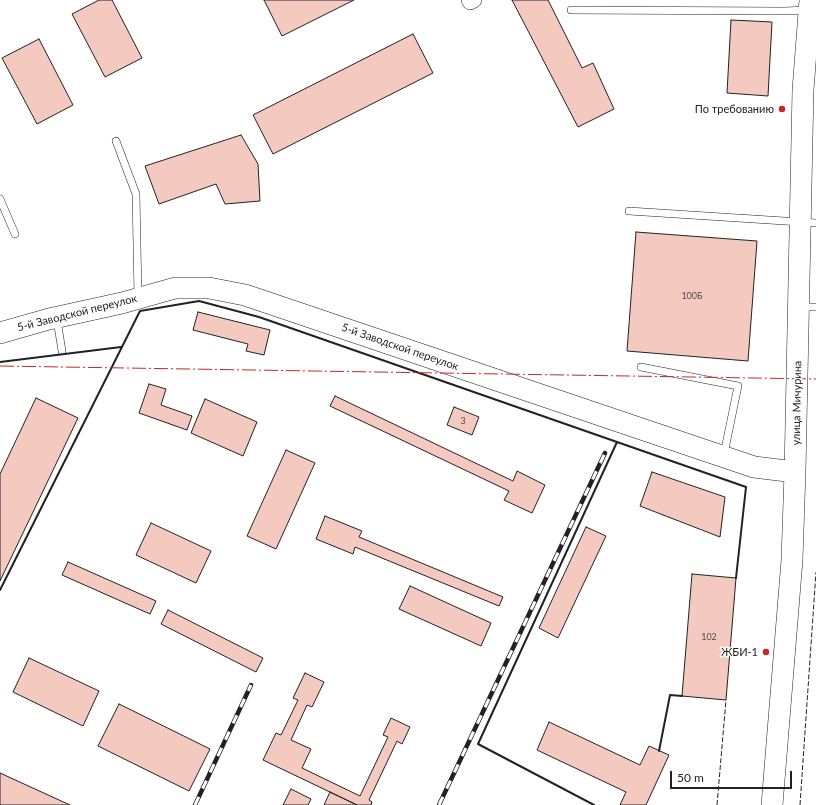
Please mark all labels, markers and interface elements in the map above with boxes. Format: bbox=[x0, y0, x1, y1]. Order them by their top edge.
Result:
place label: По требованию bbox=[695, 102, 774, 116]
marker: По требованию bbox=[777, 104, 787, 114]
house number: 100Б bbox=[681, 291, 703, 301]
street label: 5-й Заводской переулок bbox=[16, 292, 138, 334]
street label: 5-й Заводской переулок bbox=[340, 321, 460, 373]
street label: улица Мичурина bbox=[790, 360, 804, 446]
house number: 3 bbox=[460, 416, 466, 426]
house number: 102 bbox=[701, 632, 717, 642]
place label: ЖБИ-1 bbox=[721, 645, 758, 659]
marker: ЖБИ-1 bbox=[761, 647, 771, 657]
scale bar bbox=[672, 763, 794, 789]
text: 50 m bbox=[677, 770, 704, 785]

